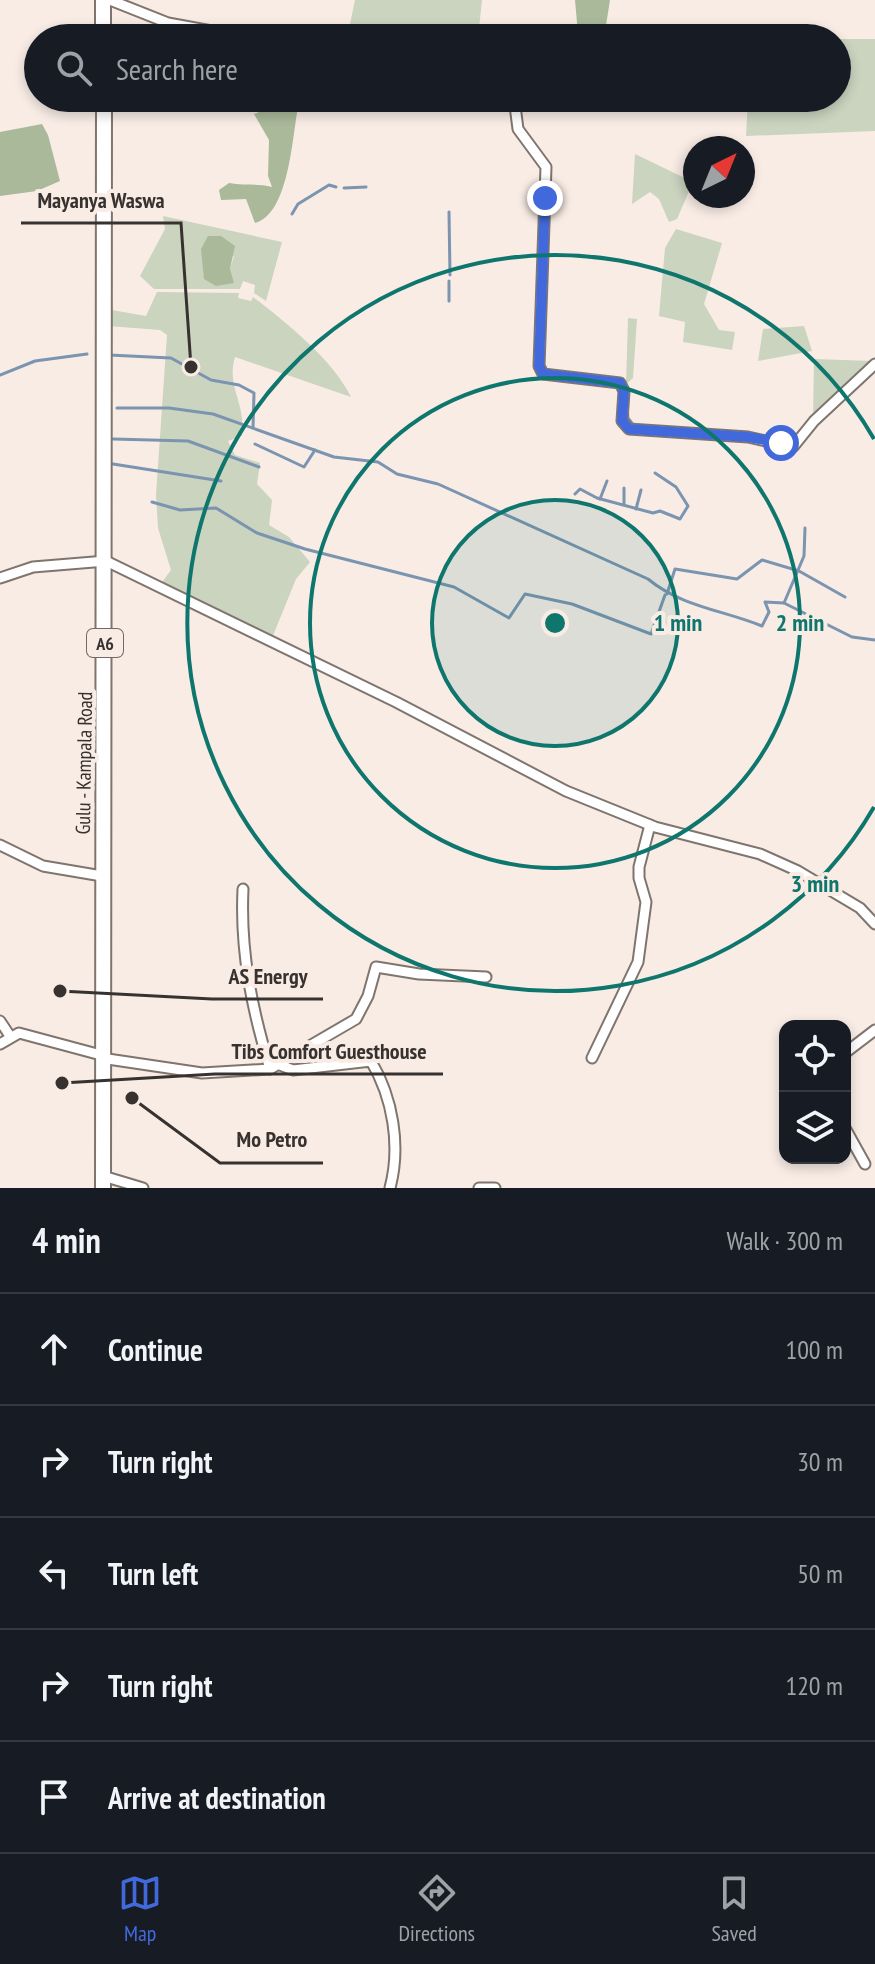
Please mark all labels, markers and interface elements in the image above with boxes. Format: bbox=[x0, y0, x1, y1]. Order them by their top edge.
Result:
search box bbox=[24, 24, 851, 112]
icon: search bbox=[52, 46, 96, 90]
text: Search here bbox=[116, 49, 238, 88]
north arrow bbox=[683, 136, 755, 208]
callout: Mayanya Waswa bbox=[21, 177, 181, 223]
route end bbox=[527, 180, 563, 216]
text: Mayanya Waswa bbox=[37, 186, 165, 214]
route start bbox=[763, 425, 799, 461]
text: 1 min bbox=[654, 607, 702, 638]
text: 2 min bbox=[776, 607, 824, 638]
centre of rings bbox=[541, 609, 569, 637]
road number: A6 bbox=[87, 629, 123, 657]
street label: Gulu - Kampala Road bbox=[70, 691, 98, 835]
text: 3 min bbox=[791, 868, 839, 899]
callout: AS Energy bbox=[212, 953, 323, 999]
text: AS Energy bbox=[228, 962, 309, 990]
map controls bbox=[779, 1020, 851, 1164]
button: locate bbox=[779, 1020, 851, 1092]
callout: Tibs Comfort Guesthouse bbox=[215, 1028, 443, 1074]
text: Tibs Comfort Guesthouse bbox=[231, 1037, 427, 1065]
button: layers bbox=[779, 1092, 851, 1164]
callout: Mo Petro bbox=[220, 1117, 323, 1163]
text: Mo Petro bbox=[237, 1125, 308, 1153]
text: 4 min bbox=[32, 1218, 101, 1262]
text: Walk · 300 m bbox=[726, 1224, 843, 1257]
icon: ahead bbox=[32, 1327, 76, 1371]
text: Continue bbox=[108, 1330, 203, 1369]
text: 100 m bbox=[785, 1333, 843, 1366]
icon: right bbox=[32, 1439, 76, 1483]
text: Turn right bbox=[108, 1442, 212, 1481]
text: 30 m bbox=[797, 1445, 843, 1478]
icon: left bbox=[32, 1551, 76, 1595]
text: Turn left bbox=[108, 1554, 198, 1593]
text: 50 m bbox=[797, 1557, 843, 1590]
icon: right bbox=[32, 1663, 76, 1707]
text: Turn right bbox=[108, 1666, 212, 1705]
text: 120 m bbox=[785, 1669, 843, 1702]
icon: arrive bbox=[32, 1775, 76, 1819]
text: Arrive at destination bbox=[108, 1778, 326, 1817]
tab: Map bbox=[118, 1871, 162, 1947]
tab: Directions bbox=[399, 1871, 475, 1947]
tab: Saved bbox=[711, 1871, 757, 1947]

